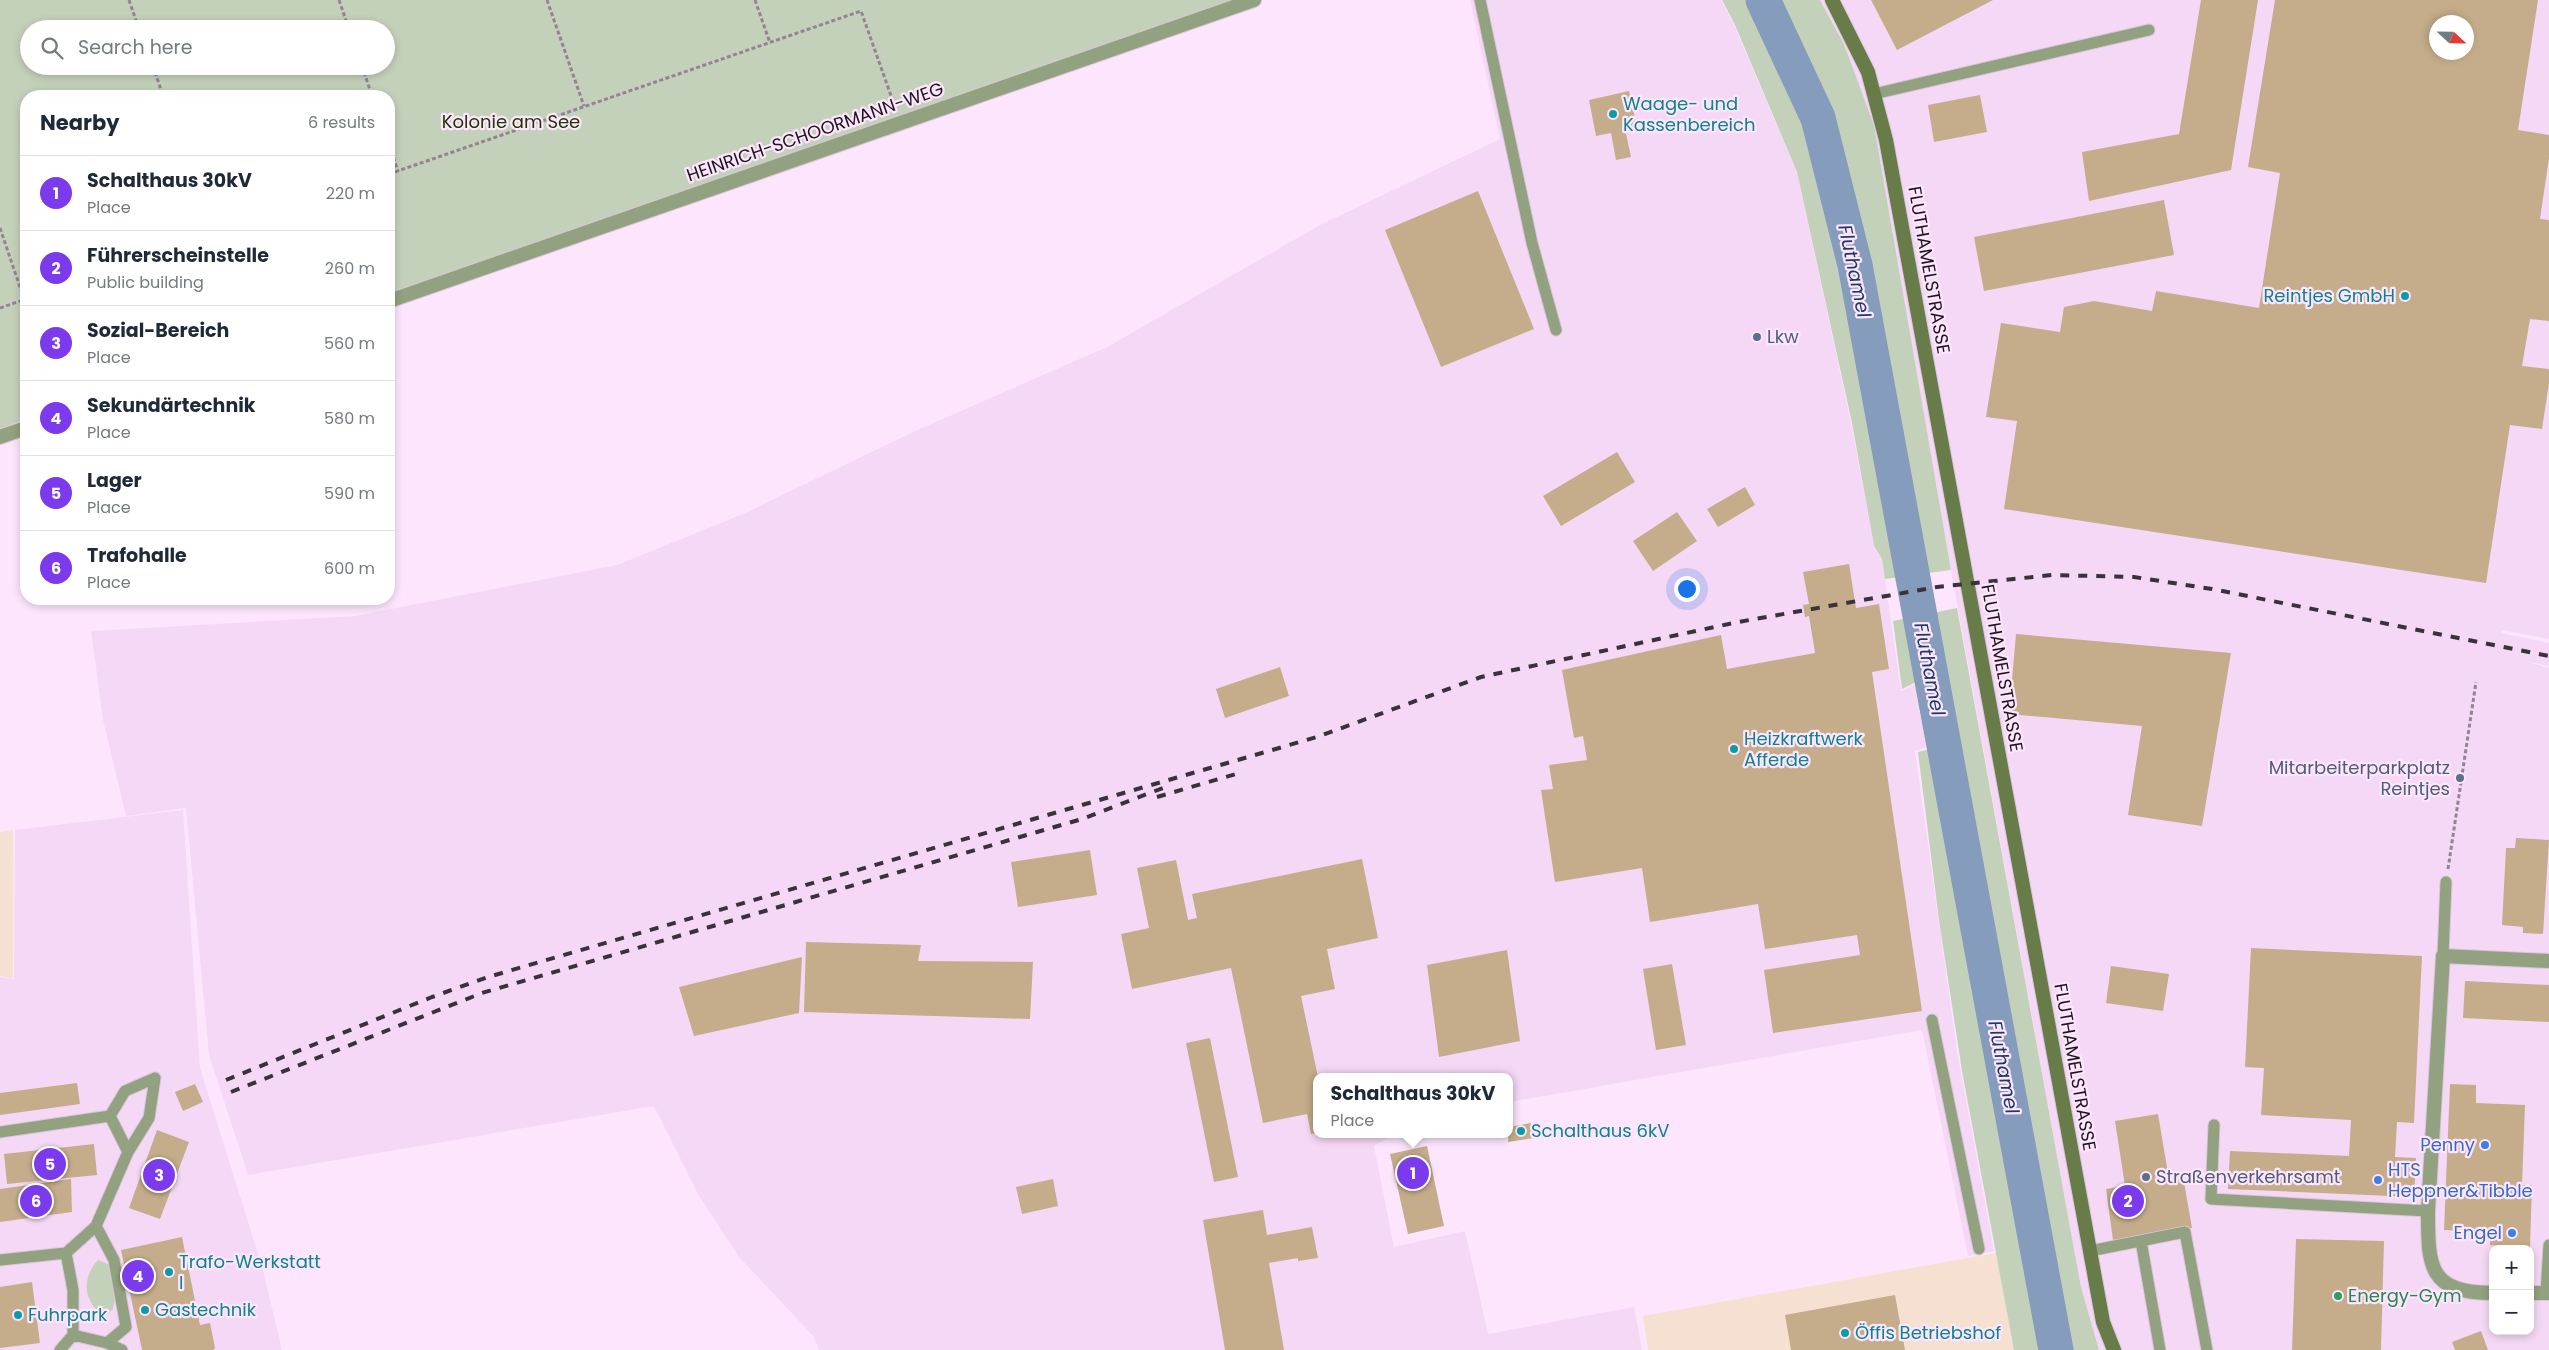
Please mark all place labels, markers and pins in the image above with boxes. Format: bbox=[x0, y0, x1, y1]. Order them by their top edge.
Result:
place label: Waage- und Kassenbereich bbox=[1623, 91, 1756, 137]
marker: Waage- und Kassenbereich bbox=[1607, 108, 1619, 120]
place label: Reintjes GmbH bbox=[2263, 283, 2395, 308]
marker: Reintjes GmbH bbox=[2399, 290, 2411, 302]
place label: Lkw bbox=[1767, 324, 1799, 349]
marker: Lkw bbox=[1751, 331, 1763, 343]
place label: Heizkraftwerk Afferde bbox=[1744, 726, 1863, 772]
marker: Heizkraftwerk Afferde bbox=[1728, 743, 1740, 755]
place label: Mitarbeiterparkplatz Reintjes bbox=[2269, 755, 2450, 801]
marker: Mitarbeiterparkplatz Reintjes bbox=[2454, 772, 2466, 784]
place label: Schalthaus 6kV bbox=[1531, 1118, 1669, 1143]
marker: Schalthaus 6kV bbox=[1515, 1125, 1527, 1137]
place label: Penny bbox=[2420, 1132, 2475, 1157]
marker: Penny bbox=[2479, 1139, 2491, 1151]
pin: 5 bbox=[34, 1145, 66, 1183]
pin: 1 bbox=[1397, 1154, 1429, 1192]
pin: 3 bbox=[143, 1156, 175, 1194]
place label: HTS Heppner&Tibble bbox=[2388, 1157, 2533, 1203]
place label: Straßenverkehrsamt bbox=[2156, 1164, 2340, 1189]
marker: Straßenverkehrsamt bbox=[2140, 1171, 2152, 1183]
marker: HTS Heppner&Tibble bbox=[2372, 1174, 2384, 1186]
pin: 6 bbox=[20, 1182, 52, 1220]
pin: 2 bbox=[2112, 1182, 2144, 1220]
place label: Engel bbox=[2453, 1220, 2502, 1245]
marker: Engel bbox=[2506, 1227, 2518, 1239]
place label: Trafo-Werkstatt I bbox=[179, 1249, 321, 1295]
pin: 4 bbox=[122, 1257, 154, 1295]
marker: Trafo-Werkstatt I bbox=[163, 1266, 175, 1278]
place label: Energy-Gym bbox=[2348, 1283, 2462, 1308]
marker: Energy-Gym bbox=[2332, 1290, 2344, 1302]
place label: Gastechnik bbox=[155, 1297, 257, 1322]
place label: Fuhrpark bbox=[28, 1302, 108, 1327]
marker: Gastechnik bbox=[139, 1304, 151, 1316]
marker: Fuhrpark bbox=[12, 1309, 24, 1321]
place label: Öffis Betriebshof bbox=[1855, 1320, 2001, 1345]
marker: Öffis Betriebshof bbox=[1839, 1327, 1851, 1339]

